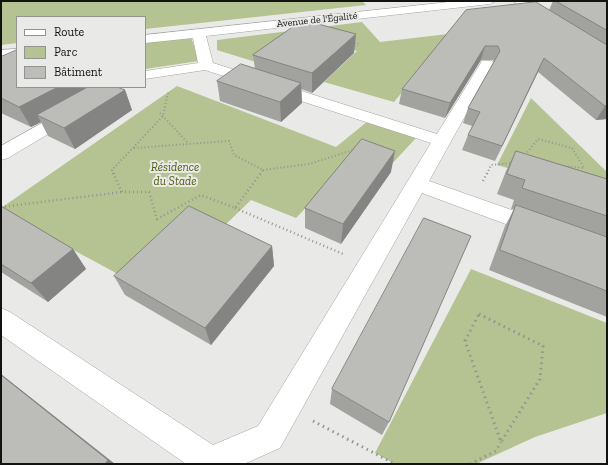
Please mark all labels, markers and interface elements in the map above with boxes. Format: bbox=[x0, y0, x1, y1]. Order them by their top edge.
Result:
street label: Avenue de l'Égalité bbox=[276, 10, 358, 30]
legend bbox=[16, 16, 146, 88]
text: Route bbox=[54, 25, 84, 39]
text: Parc bbox=[54, 45, 77, 59]
text: Bâtiment bbox=[54, 65, 102, 79]
park label: Résidence du Stade bbox=[151, 161, 199, 189]

